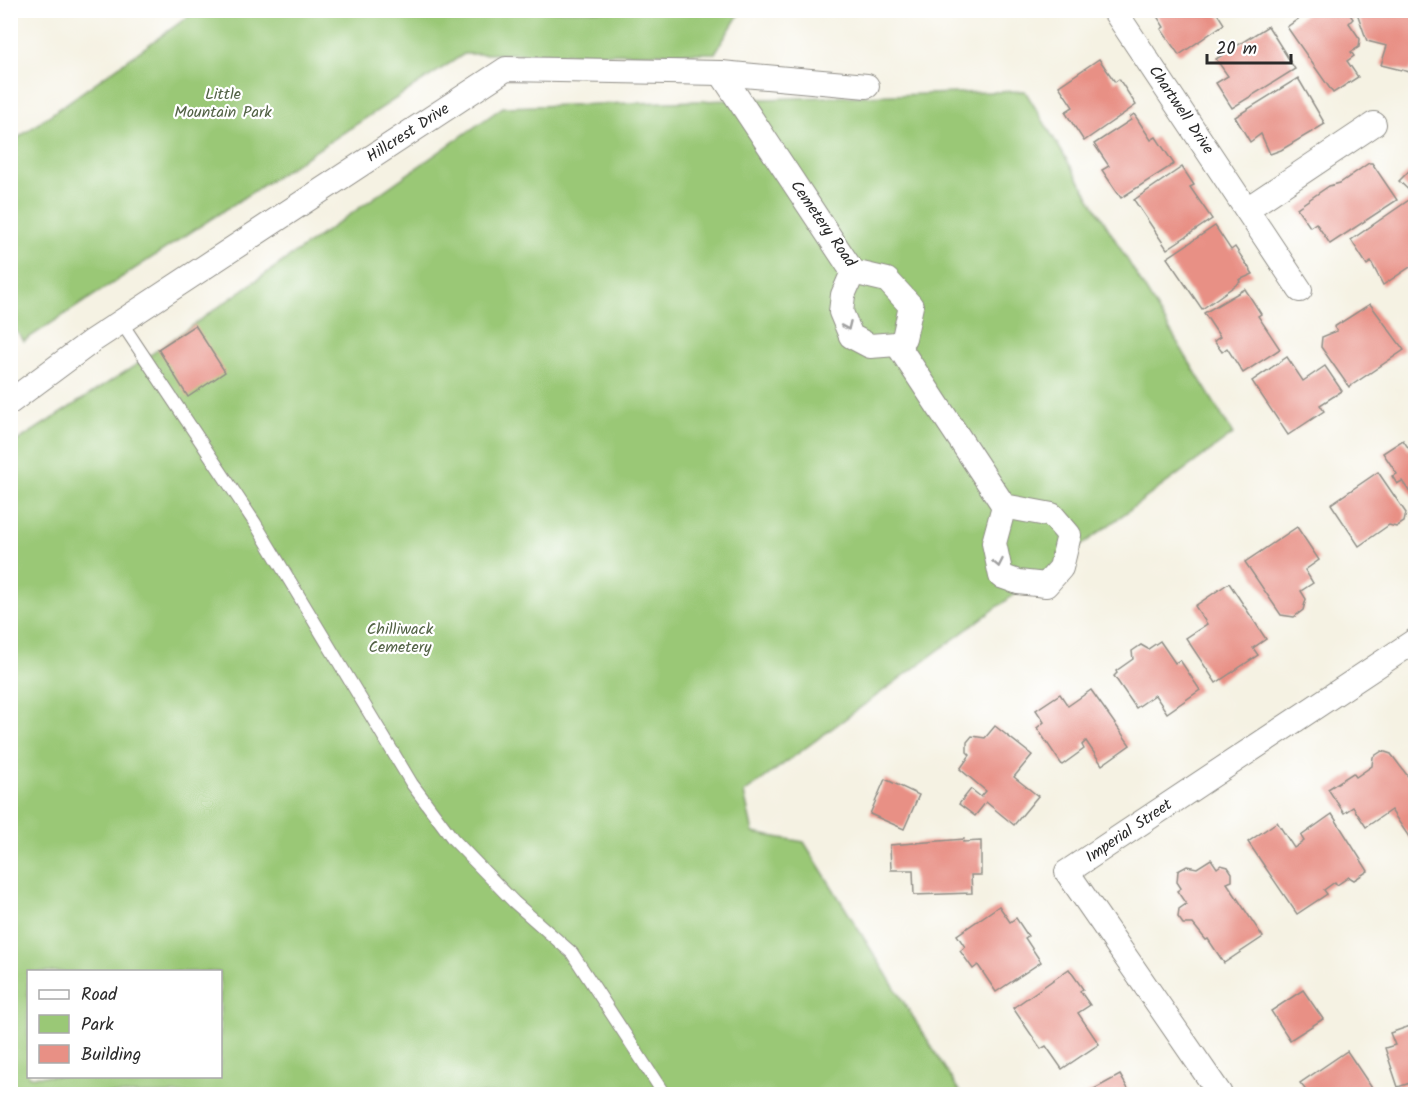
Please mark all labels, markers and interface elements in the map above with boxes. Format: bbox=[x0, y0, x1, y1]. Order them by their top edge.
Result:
scale bar bbox=[1207, 27, 1291, 65]
text: 20 m bbox=[1216, 35, 1257, 64]
street label: Chartwell Drive bbox=[1142, 60, 1220, 160]
park label: Little Mountain Park bbox=[174, 82, 272, 125]
street label: Hillcrest Drive bbox=[361, 97, 455, 169]
street label: Cemetery Road bbox=[784, 175, 863, 274]
one-way arrow bbox=[840, 320, 852, 331]
one-way arrow bbox=[991, 558, 1004, 568]
park label: Chilliwack Cemetery bbox=[367, 617, 434, 660]
street label: Imperial Street bbox=[1081, 792, 1178, 869]
legend bbox=[27, 970, 222, 1078]
text: Road bbox=[81, 981, 118, 1010]
text: Park bbox=[81, 1011, 114, 1040]
text: Building bbox=[81, 1041, 141, 1070]

